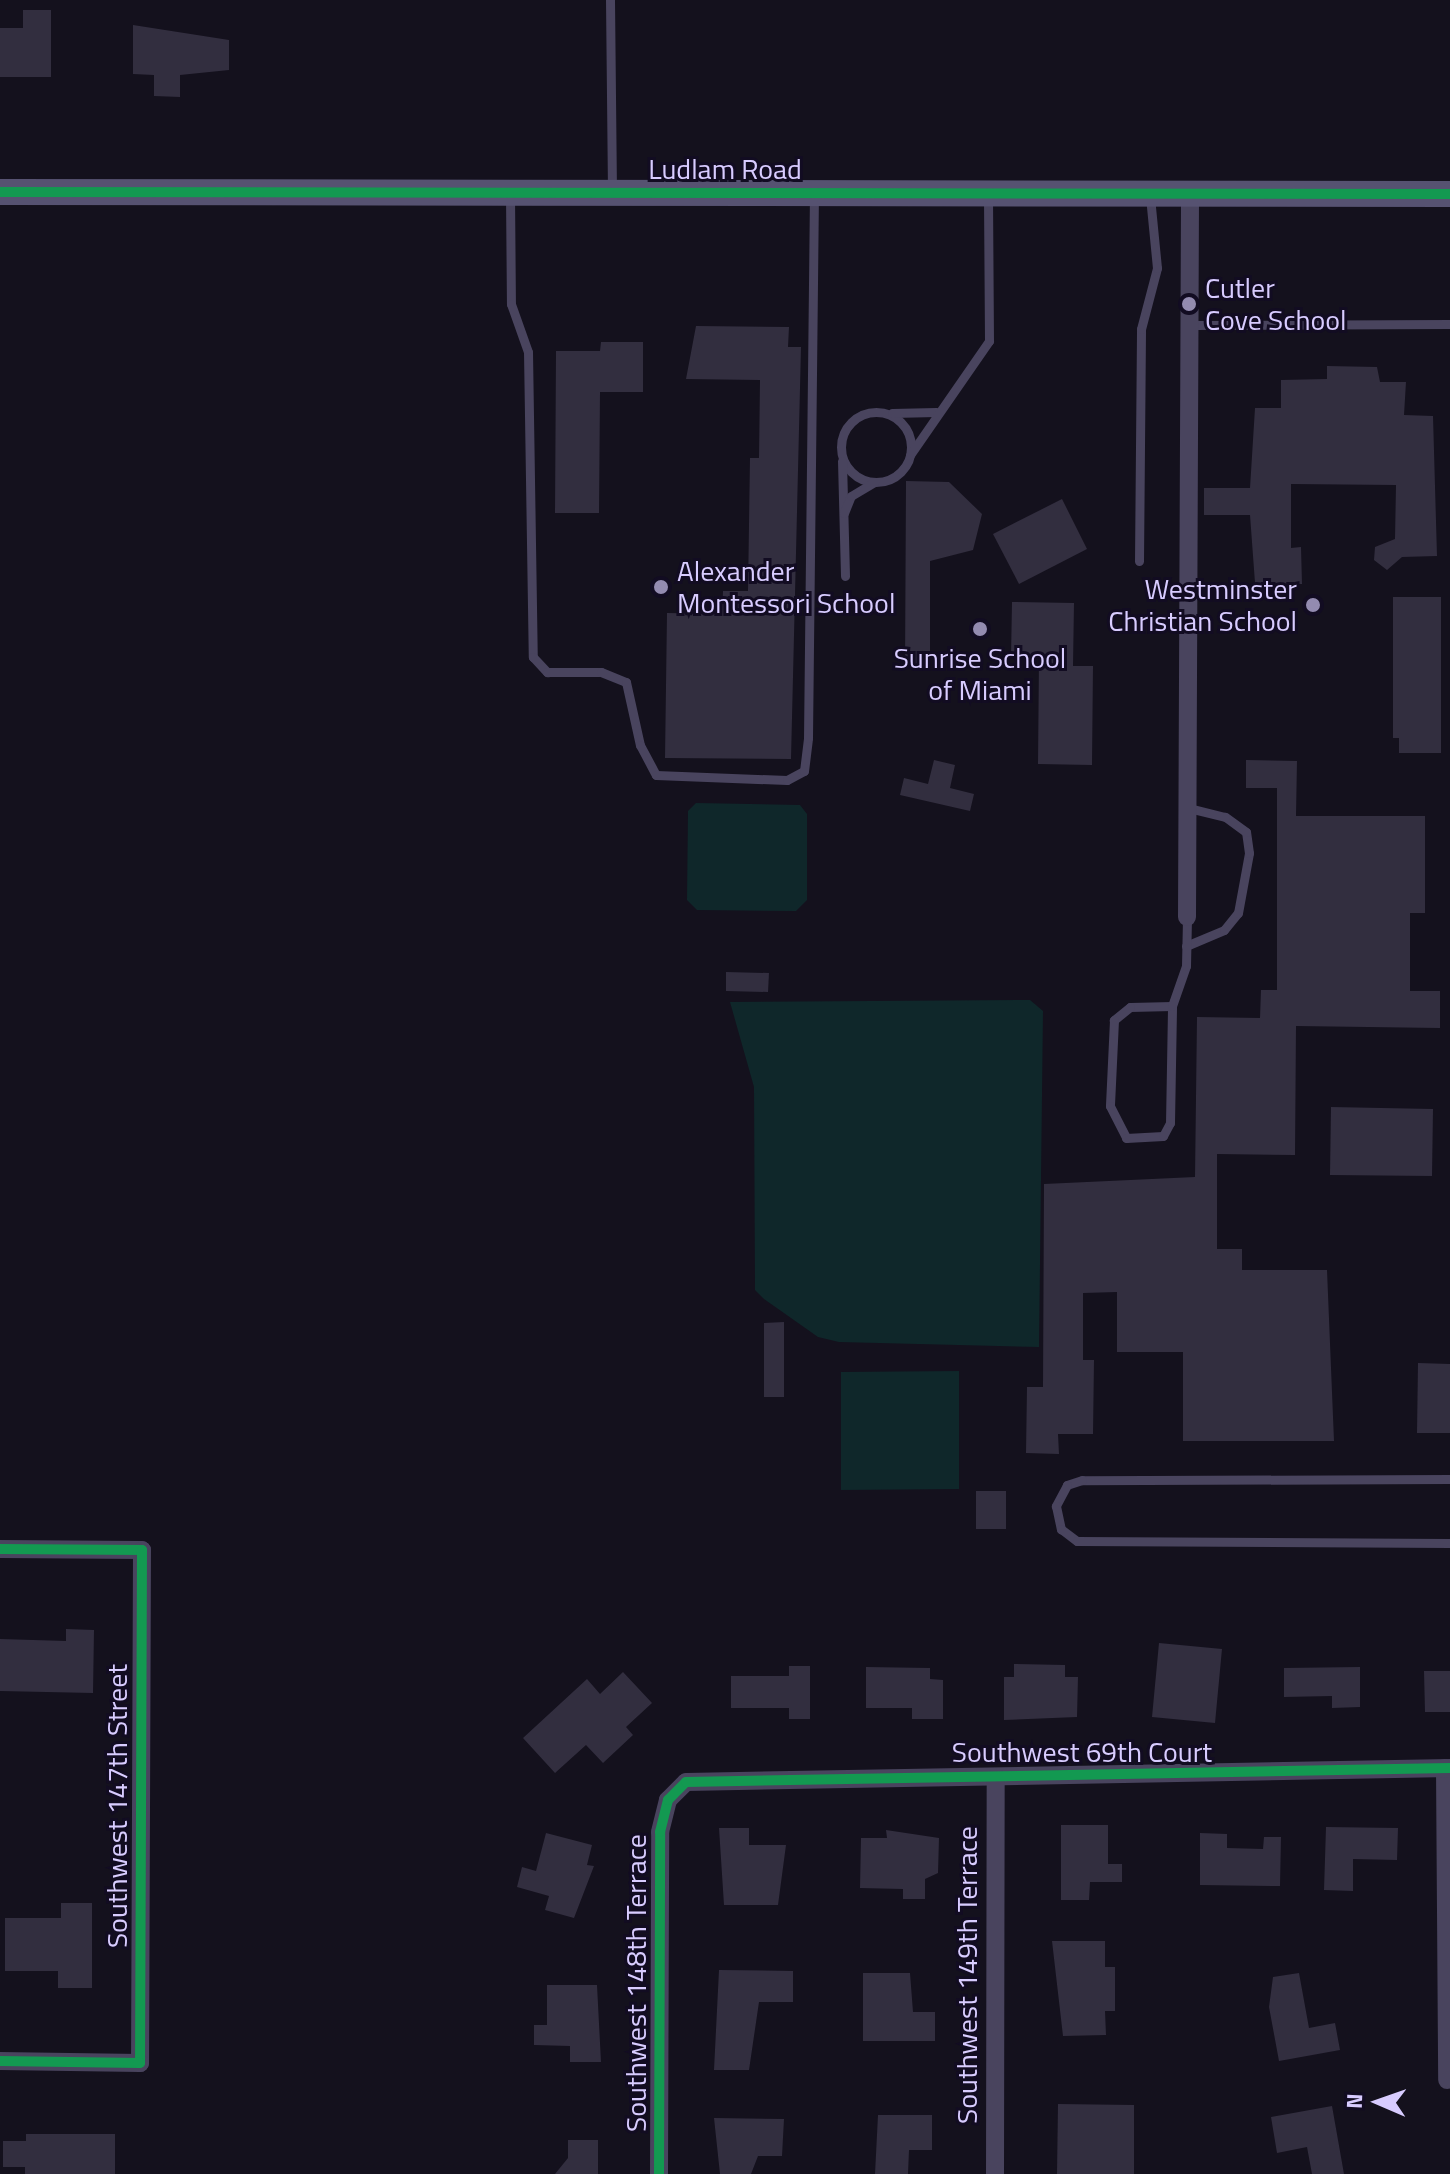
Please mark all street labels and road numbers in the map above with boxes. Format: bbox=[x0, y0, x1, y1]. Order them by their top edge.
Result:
street label: Ludlam Road bbox=[648, 152, 802, 186]
street label: Southwest 147th Street bbox=[100, 1664, 134, 1948]
street label: Southwest 69th Court bbox=[952, 1735, 1212, 1769]
street label: Southwest 149th Terrace bbox=[950, 1826, 984, 2124]
street label: Southwest 148th Terrace bbox=[619, 1834, 653, 2132]

